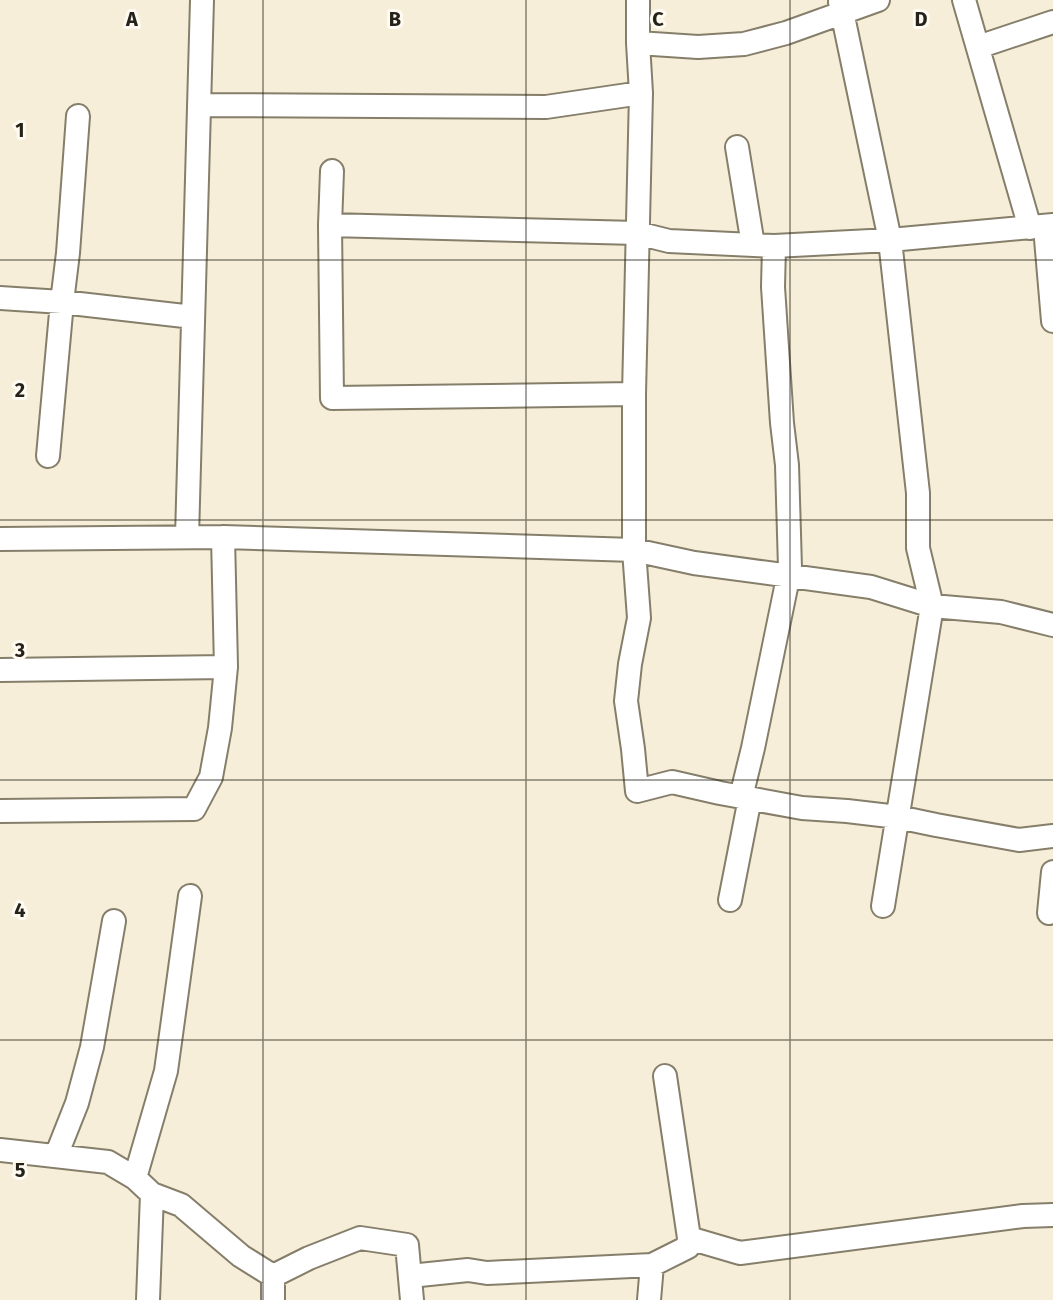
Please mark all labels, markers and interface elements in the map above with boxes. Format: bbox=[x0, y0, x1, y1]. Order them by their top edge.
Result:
text: A bbox=[125, 7, 139, 31]
text: B bbox=[389, 7, 401, 31]
text: C bbox=[652, 7, 664, 31]
text: D bbox=[914, 7, 928, 31]
text: 1 bbox=[15, 118, 25, 142]
text: 2 bbox=[15, 378, 25, 402]
text: 3 bbox=[14, 638, 25, 662]
text: 4 bbox=[14, 898, 26, 922]
text: 5 bbox=[15, 1158, 26, 1182]

